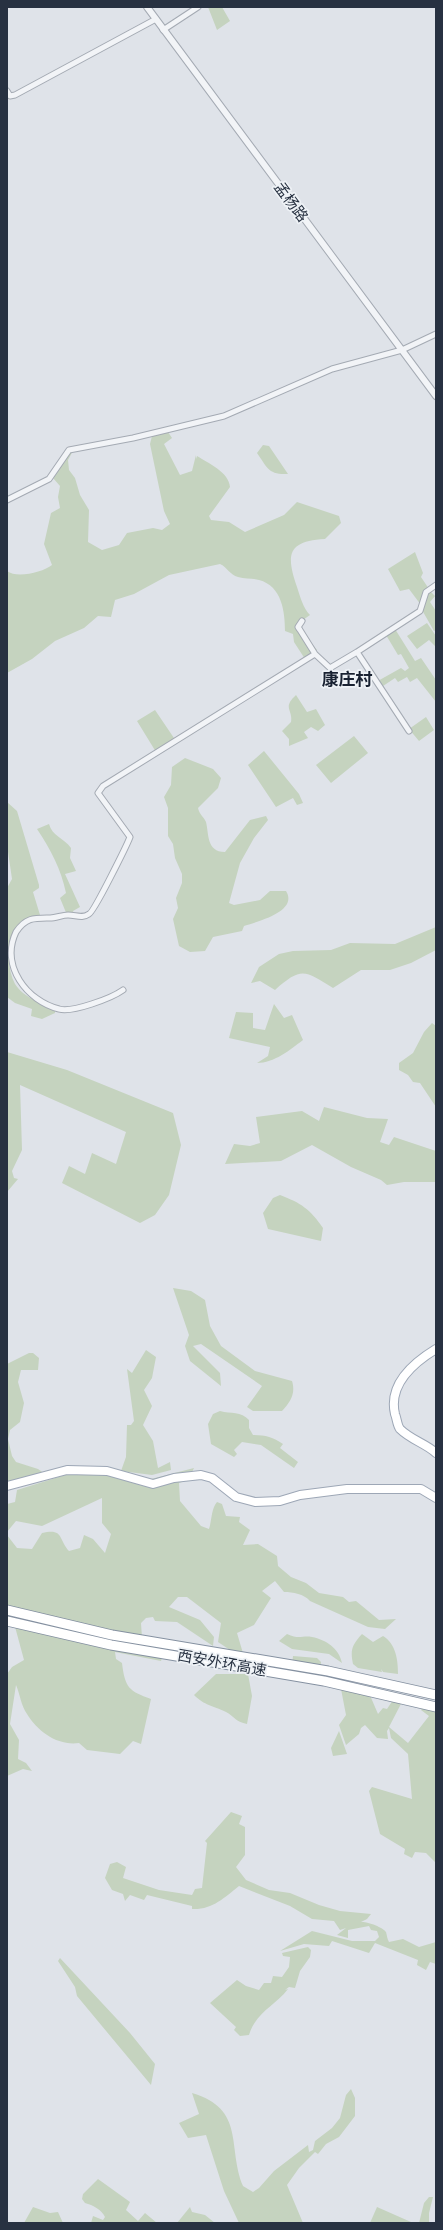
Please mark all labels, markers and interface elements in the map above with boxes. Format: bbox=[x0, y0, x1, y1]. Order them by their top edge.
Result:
street label: 孟杨路 bbox=[270, 179, 312, 225]
district label: 康庄村 bbox=[322, 669, 373, 689]
street label: 西安外环高速 bbox=[176, 1646, 268, 1680]

